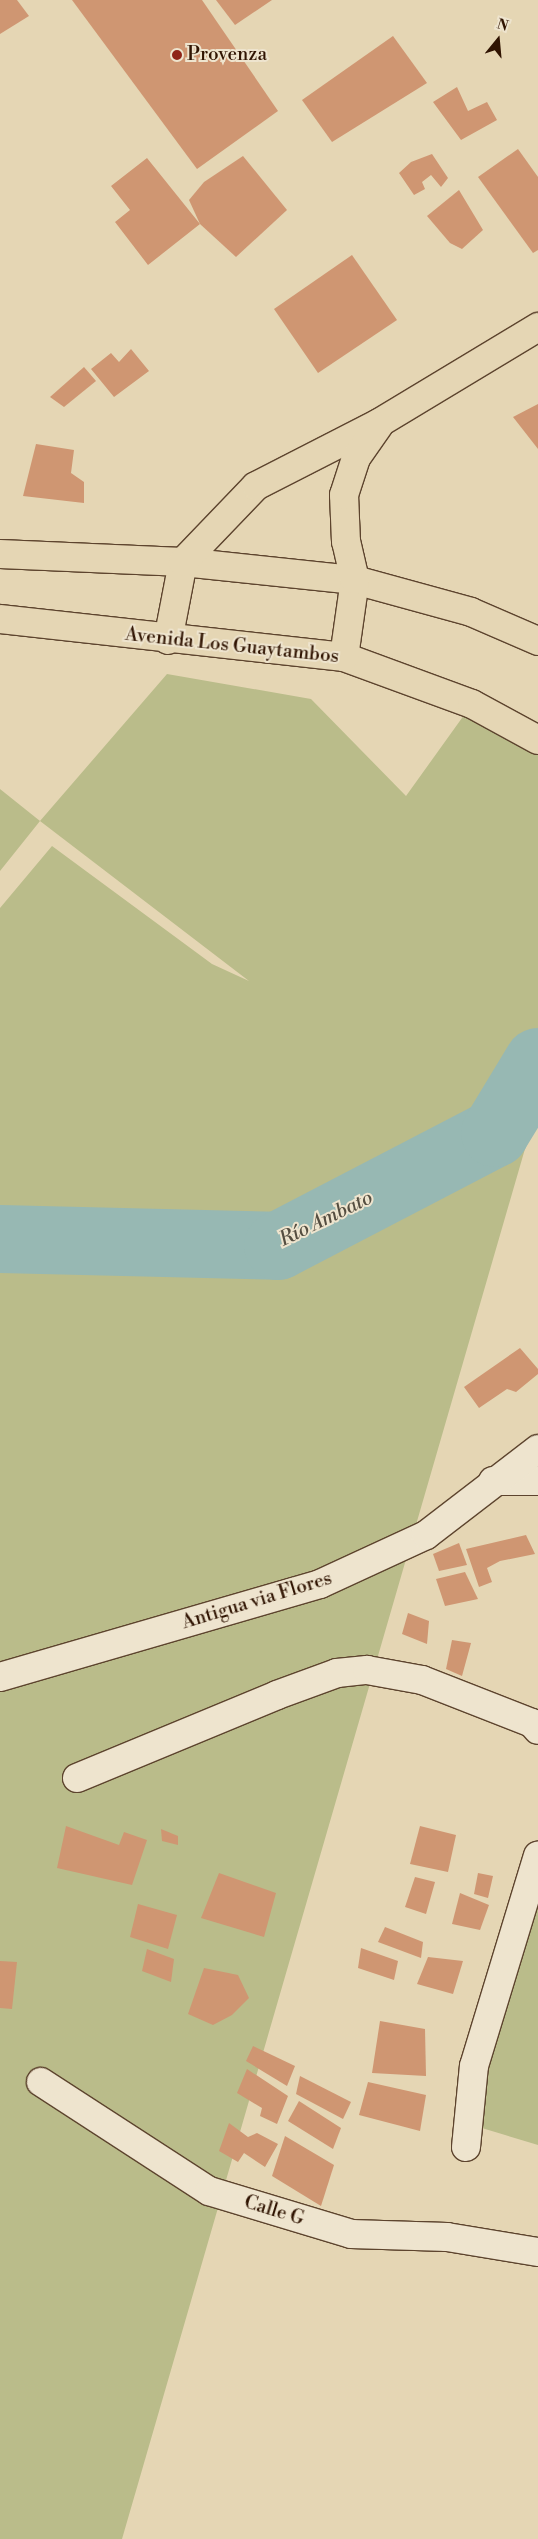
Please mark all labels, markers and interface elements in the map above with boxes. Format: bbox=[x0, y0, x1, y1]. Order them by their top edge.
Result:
north arrow bbox=[473, 15, 523, 65]
text: N bbox=[494, 15, 510, 36]
place label: Provenza bbox=[187, 44, 267, 66]
marker: Provenza bbox=[171, 49, 183, 61]
street label: Avenida Los Guaytambos bbox=[124, 623, 340, 669]
water label: Río Ambato bbox=[275, 1186, 377, 1252]
street label: Antigua via Flores bbox=[179, 1567, 335, 1635]
street label: Calle G bbox=[241, 2191, 307, 2231]

